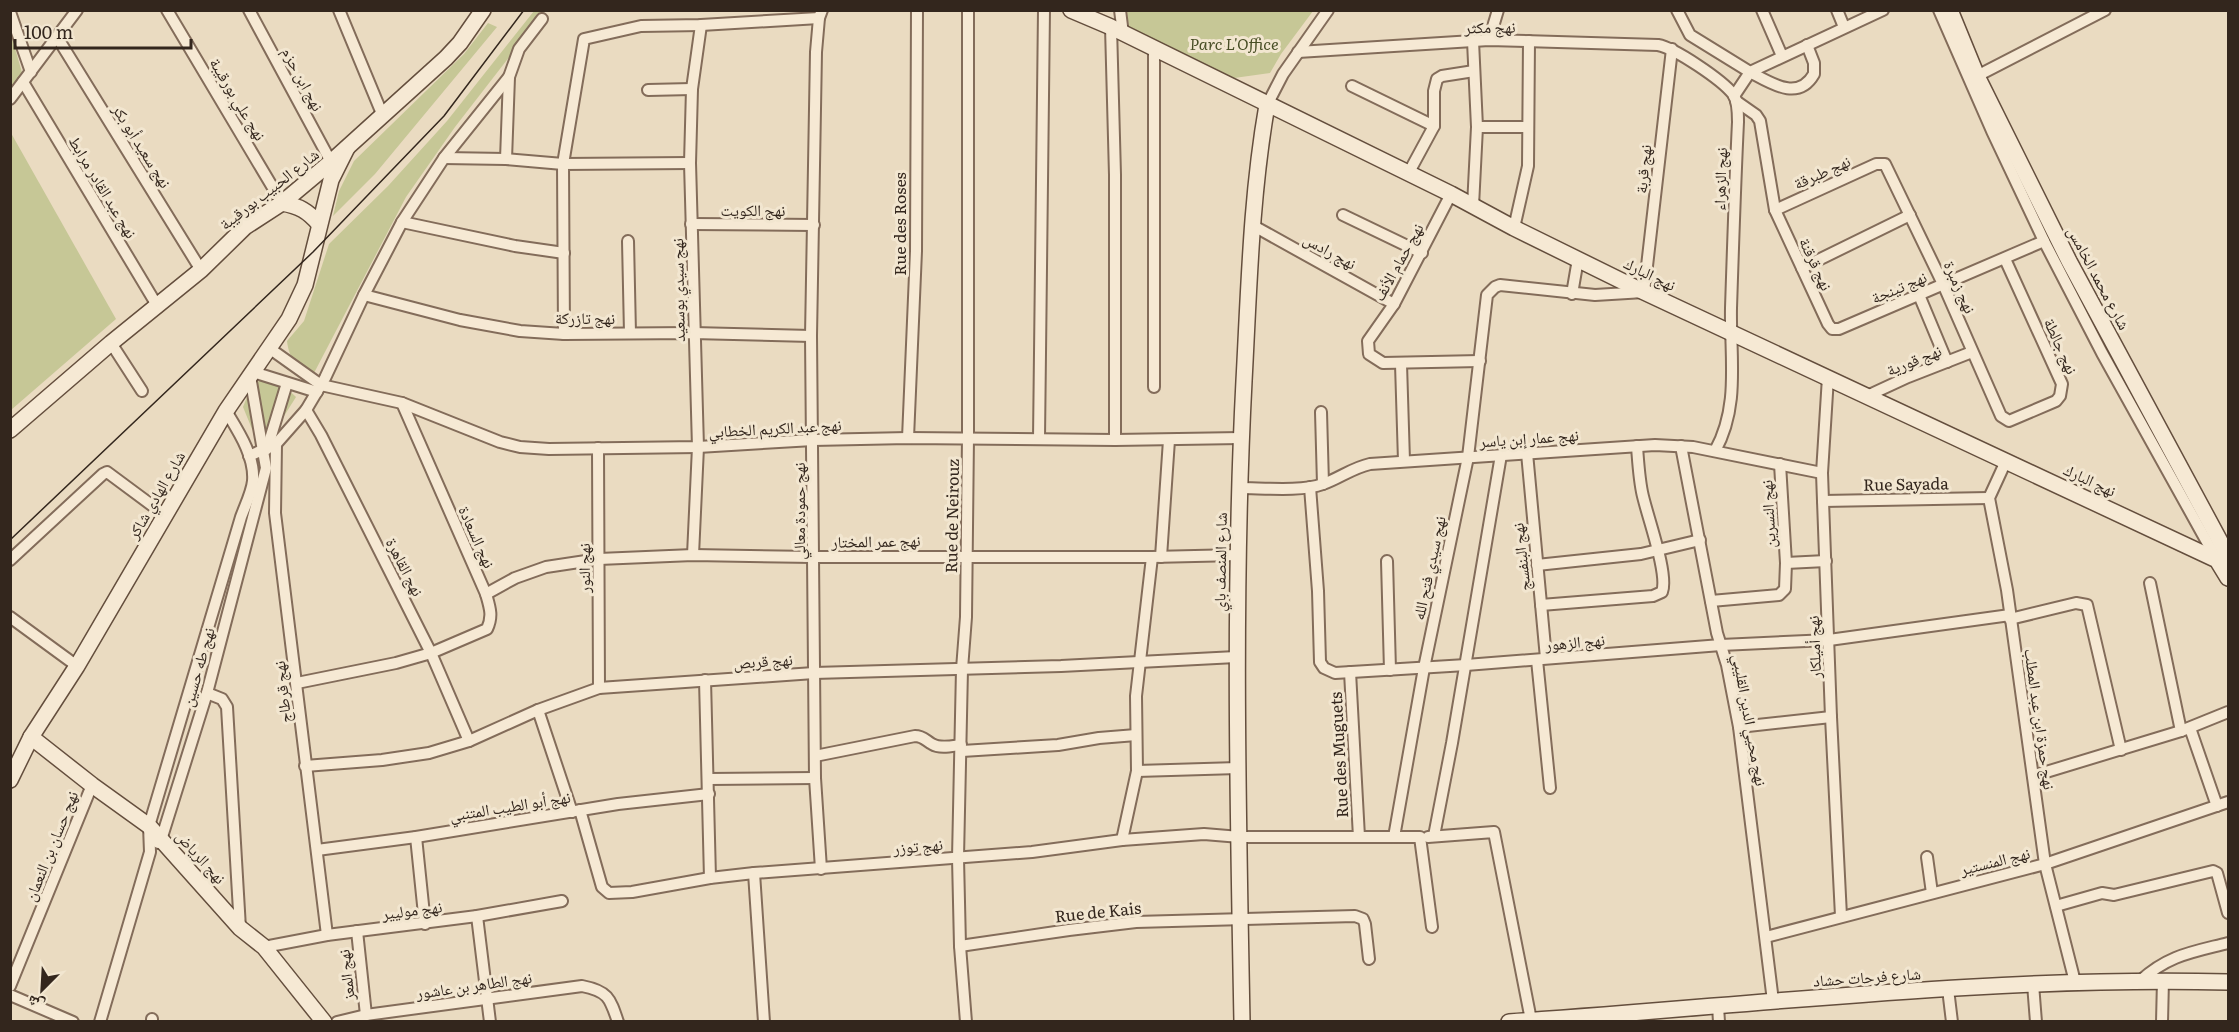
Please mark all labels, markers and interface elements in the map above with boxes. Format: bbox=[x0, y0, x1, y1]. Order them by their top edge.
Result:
scale bar bbox=[15, 12, 190, 50]
street label: نهج مكثر bbox=[1463, 14, 1516, 38]
text: 100 m bbox=[24, 18, 73, 45]
park label: Parc L'Office bbox=[1189, 31, 1279, 55]
street label: نهج ابن حزم bbox=[277, 42, 331, 115]
street label: نهج علي بورقيبة bbox=[203, 52, 273, 146]
street label: نهج سعيد أبو بكر bbox=[107, 98, 178, 192]
street label: نهج عبد القادر مرابط bbox=[64, 131, 144, 242]
street label: شارع الحبيب بورقيبة bbox=[213, 142, 323, 235]
street label: نهج قربة bbox=[1628, 143, 1657, 195]
street label: نهج الزهراء bbox=[1706, 147, 1732, 211]
street label: نهج طبرقة bbox=[1789, 148, 1854, 194]
street label: Rue des Roses bbox=[887, 172, 911, 276]
street label: نهج الكويت bbox=[721, 197, 785, 221]
street label: نهج حمام الأنف bbox=[1366, 218, 1428, 305]
street label: شارع محمد الخامس bbox=[2062, 221, 2137, 334]
street label: نهج رادس bbox=[1300, 226, 1361, 274]
street label: نهج قرقنة bbox=[1794, 233, 1840, 294]
street label: نهج سيدي بوسعيد bbox=[664, 238, 692, 342]
street label: نهج البارك bbox=[1620, 250, 1681, 296]
street label: نهج زمبرة bbox=[1939, 256, 1983, 317]
street label: نهج تينجة bbox=[1867, 264, 1930, 308]
street label: نهج تازركة bbox=[555, 305, 615, 329]
street label: نهج جالطة bbox=[2039, 314, 2085, 378]
street label: نهج قورية bbox=[1882, 337, 1945, 381]
street label: نهج عبد الكريم الخطابي bbox=[708, 412, 842, 445]
street label: نهج عمار إبن ياسر bbox=[1477, 422, 1580, 453]
street label: شارع الهادي شاكر bbox=[120, 446, 192, 545]
street label: نهج البارك bbox=[2060, 457, 2121, 502]
street label: Rue de Neirouz bbox=[938, 458, 964, 573]
street label: نهج حمودة معالي bbox=[786, 462, 812, 560]
street label: Rue Sayada bbox=[1863, 470, 1949, 496]
street label: نهج النسرين bbox=[1753, 479, 1781, 549]
street label: نهج السعادة bbox=[454, 502, 502, 572]
street label: شارع المنصف باي bbox=[1206, 512, 1234, 612]
street label: نهج سيدي فتح الله bbox=[1405, 513, 1453, 623]
street label: نهج البنفسج bbox=[1504, 522, 1536, 592]
street label: نهج عمر المختار bbox=[830, 527, 921, 553]
street label: نهج القاهرة bbox=[381, 533, 431, 600]
street label: نهج النور bbox=[571, 543, 595, 594]
street label: نهج أميلكار bbox=[1800, 615, 1826, 680]
street label: نهج طه حسين bbox=[174, 624, 220, 709]
street label: نهج الزهور bbox=[1543, 626, 1606, 656]
street label: نهج قربص bbox=[732, 646, 793, 674]
street label: نهج حمزة ابن عبد المطلب bbox=[2019, 647, 2063, 791]
street label: نهج محيي الدين القليبي bbox=[1726, 652, 1774, 788]
street label: نهج قرطاج bbox=[266, 660, 296, 724]
street label: Rue des Muguets bbox=[1323, 691, 1353, 819]
street label: نهج أبو الطيب المتنبي bbox=[447, 784, 573, 828]
street label: نهج حسان بن النعمان bbox=[17, 787, 83, 904]
street label: نهج الرياض bbox=[171, 824, 232, 889]
street label: نهج توزر bbox=[891, 831, 944, 859]
street label: نهج المنستير bbox=[1956, 840, 2032, 881]
street label: نهج موليير bbox=[379, 893, 443, 925]
street label: Rue de Kais bbox=[1054, 895, 1142, 927]
street label: نهج المعز bbox=[330, 948, 360, 1003]
north arrow bbox=[12, 960, 72, 1020]
street label: شارع فرحات حشاد bbox=[1812, 960, 1922, 992]
street label: نهج الطاهر بن عاشور bbox=[413, 964, 533, 1004]
text: ش bbox=[23, 990, 48, 1019]

